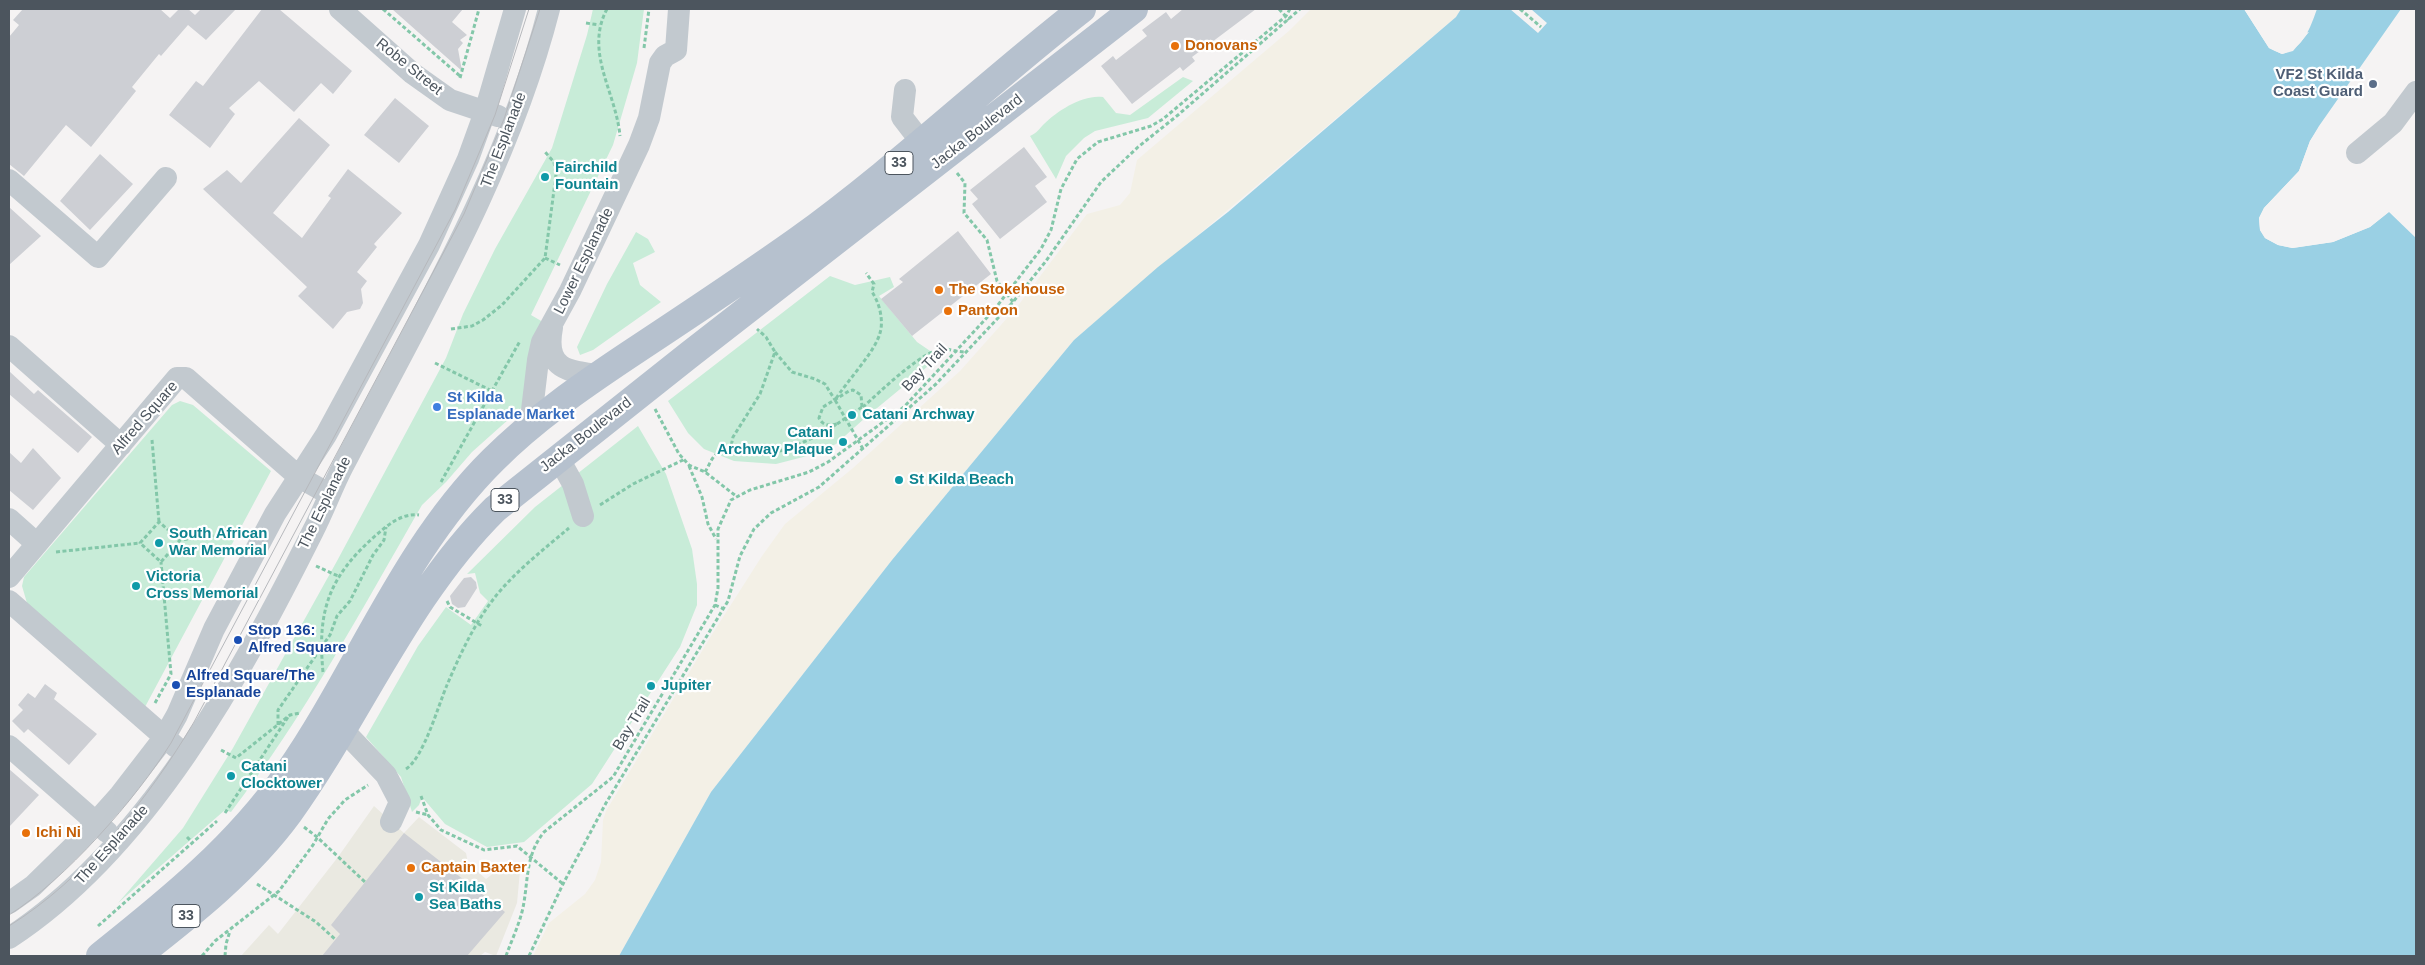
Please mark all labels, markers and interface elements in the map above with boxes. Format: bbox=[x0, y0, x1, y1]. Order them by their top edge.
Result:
street label: Robe Street bbox=[372, 35, 446, 99]
place label: Donovans bbox=[1185, 37, 1258, 55]
marker: Donovans bbox=[1169, 40, 1181, 52]
place label: VF2 St Kilda Coast Guard bbox=[2273, 66, 2363, 101]
marker: VF2 St Kilda Coast Guard bbox=[2367, 78, 2379, 90]
street label: The Esplanade bbox=[478, 90, 530, 190]
street label: Jacka Boulevard bbox=[928, 91, 1026, 173]
road number: 33 bbox=[885, 152, 913, 174]
place label: Fairchild Fountain bbox=[555, 159, 618, 194]
marker: Fairchild Fountain bbox=[539, 171, 551, 183]
street label: Lower Esplanade bbox=[551, 205, 617, 317]
place label: The Stokehouse bbox=[949, 281, 1065, 299]
marker: The Stokehouse bbox=[933, 284, 945, 296]
place label: Pantoon bbox=[958, 302, 1018, 320]
marker: Pantoon bbox=[942, 305, 954, 317]
street label: Bay Trail bbox=[898, 340, 952, 396]
street label: Alfred Square bbox=[108, 377, 182, 459]
place label: St Kilda Esplanade Market bbox=[447, 389, 575, 424]
street label: Jacka Boulevard bbox=[537, 394, 635, 476]
marker: St Kilda Esplanade Market bbox=[431, 401, 443, 413]
place label: Catani Archway bbox=[862, 406, 975, 424]
marker: Catani Archway bbox=[846, 409, 858, 421]
place label: Catani Archway Plaque bbox=[717, 424, 833, 459]
marker: Catani Archway Plaque bbox=[837, 436, 849, 448]
street label: The Esplanade bbox=[295, 454, 355, 552]
place label: St Kilda Beach bbox=[909, 471, 1014, 489]
marker: St Kilda Beach bbox=[893, 474, 905, 486]
road number: 33 bbox=[491, 488, 519, 512]
place label: South African War Memorial bbox=[169, 525, 267, 560]
marker: South African War Memorial bbox=[153, 537, 165, 549]
place label: Victoria Cross Memorial bbox=[146, 568, 259, 603]
marker: Victoria Cross Memorial bbox=[130, 580, 142, 592]
place label: Stop 136: Alfred Square bbox=[248, 622, 346, 657]
marker: Stop 136: Alfred Square bbox=[232, 634, 244, 646]
place label: Alfred Square/The Esplanade bbox=[186, 667, 315, 702]
place label: Jupiter bbox=[661, 677, 711, 695]
marker: Alfred Square/The Esplanade bbox=[170, 679, 182, 691]
marker: Jupiter bbox=[645, 680, 657, 692]
street label: Bay Trail bbox=[609, 694, 655, 754]
place label: Catani Clocktower bbox=[241, 758, 322, 793]
marker: Catani Clocktower bbox=[225, 770, 237, 782]
street label: The Esplanade bbox=[72, 801, 152, 889]
place label: Ichi Ni bbox=[36, 824, 81, 842]
marker: Ichi Ni bbox=[20, 827, 32, 839]
place label: Captain Baxter bbox=[421, 859, 527, 877]
marker: Captain Baxter bbox=[405, 862, 417, 874]
place label: St Kilda Sea Baths bbox=[429, 879, 502, 914]
marker: St Kilda Sea Baths bbox=[413, 891, 425, 903]
road number: 33 bbox=[172, 904, 200, 928]

